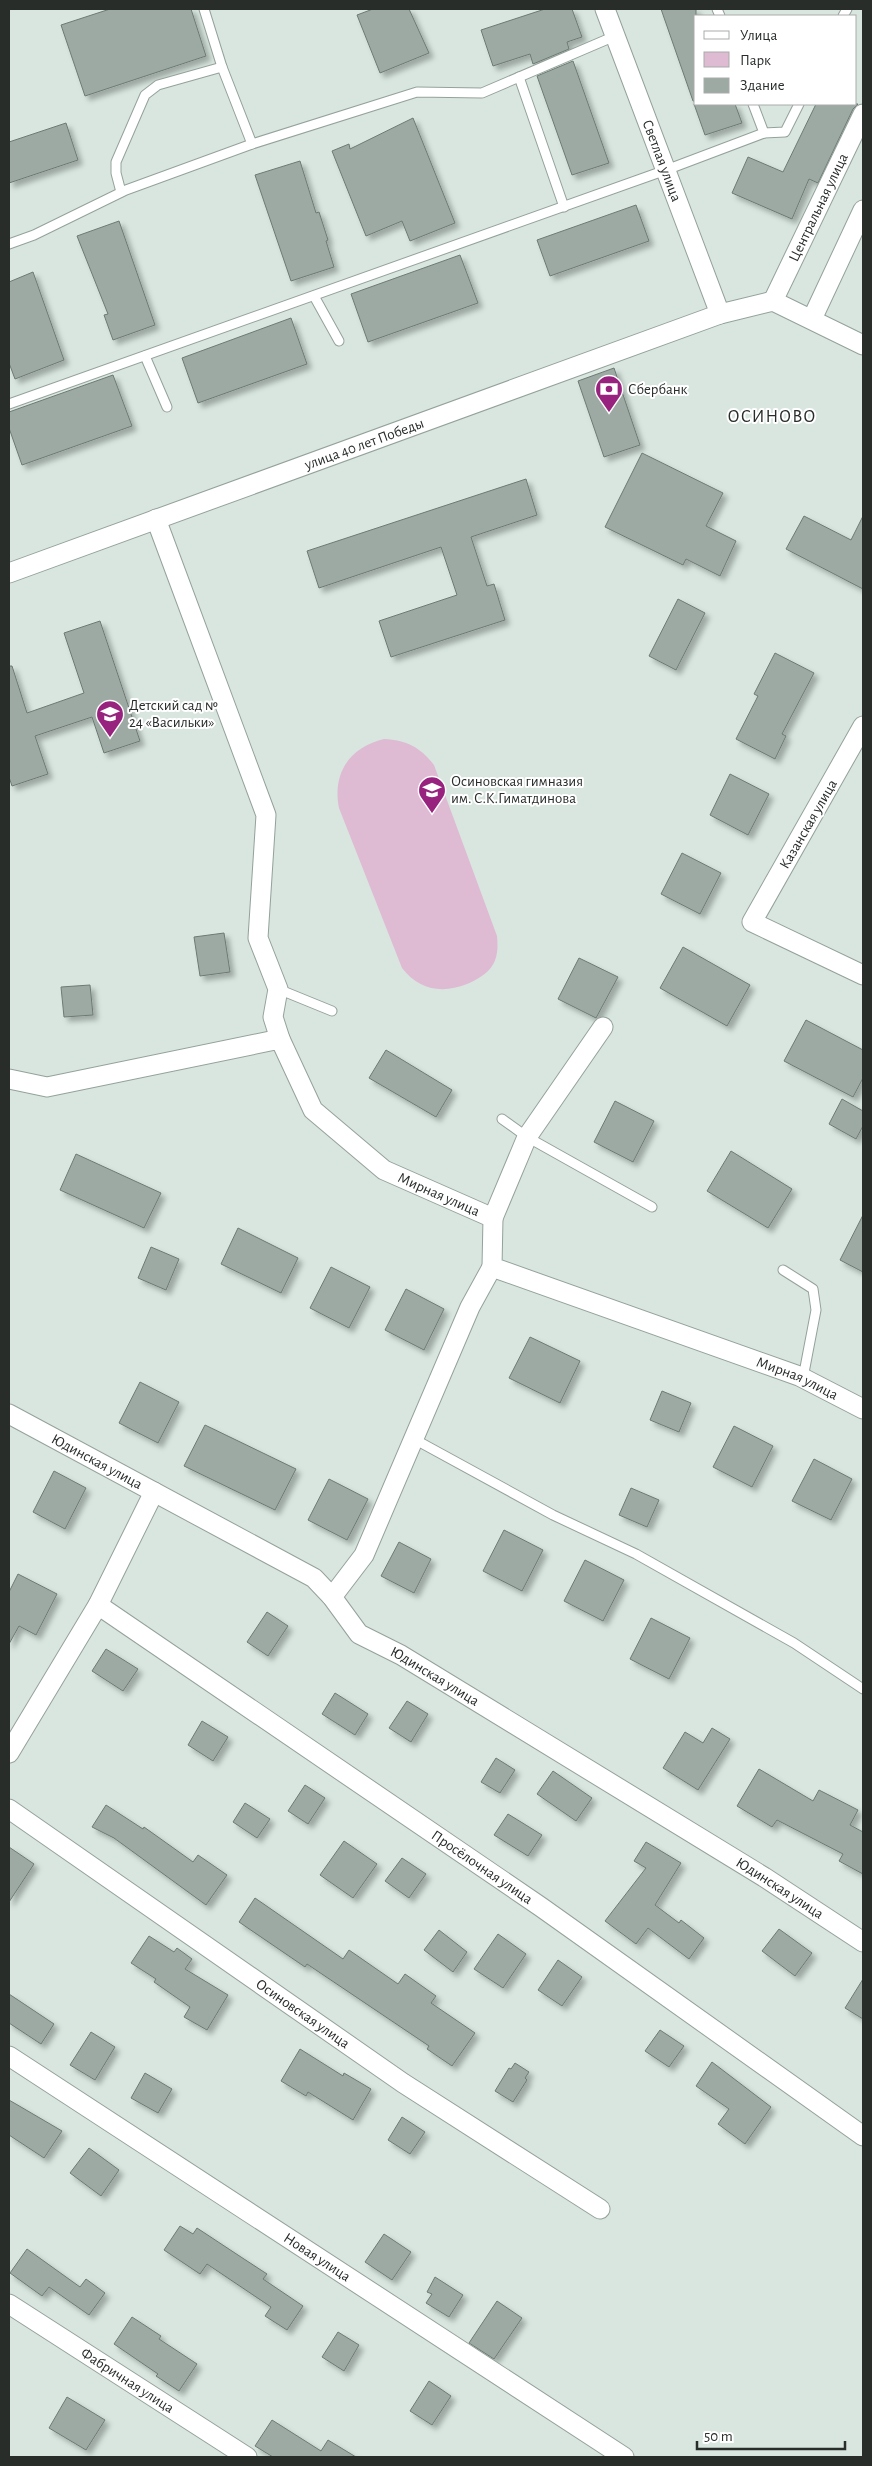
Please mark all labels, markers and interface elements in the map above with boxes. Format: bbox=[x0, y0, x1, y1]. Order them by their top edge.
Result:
legend bbox=[694, 15, 857, 105]
text: Улица bbox=[740, 28, 777, 43]
text: Парк bbox=[740, 53, 771, 68]
text: Здание bbox=[740, 78, 785, 93]
street label: Светлая улица bbox=[640, 118, 684, 204]
street label: Центральная улица bbox=[786, 151, 851, 264]
bank icon: Сбербанк bbox=[594, 374, 624, 413]
place label: Сбербанк bbox=[628, 382, 688, 397]
district label: ОСИНОВО bbox=[728, 408, 816, 426]
street label: улица 40 лет Победы bbox=[302, 416, 426, 473]
place label: Детский сад № 24 «Васильки» bbox=[129, 698, 218, 730]
school or university icon: Детский сад № 24 «Васильки» bbox=[95, 699, 125, 738]
place label: Осиновская гимназия им. С.К.Гиматдинова bbox=[451, 774, 583, 806]
school or university icon: Осиновская гимназия им. С.К.Гиматдинова bbox=[417, 775, 447, 814]
street label: Казанская улица bbox=[777, 777, 840, 872]
street label: Мирная улица bbox=[396, 1170, 482, 1219]
street label: Мирная улица bbox=[754, 1354, 840, 1403]
street label: Юдинская улица bbox=[49, 1431, 145, 1492]
street label: Юдинская улица bbox=[388, 1644, 482, 1709]
street label: Просёлочная улица bbox=[429, 1828, 535, 1907]
street label: Юдинская улица bbox=[733, 1855, 826, 1922]
street label: Осиновская улица bbox=[253, 1976, 352, 2052]
street label: Новая улица bbox=[281, 2230, 353, 2285]
street label: Фабричная улица bbox=[78, 2345, 177, 2416]
scale bar bbox=[697, 2418, 844, 2450]
text: 50 m bbox=[704, 2429, 733, 2444]

